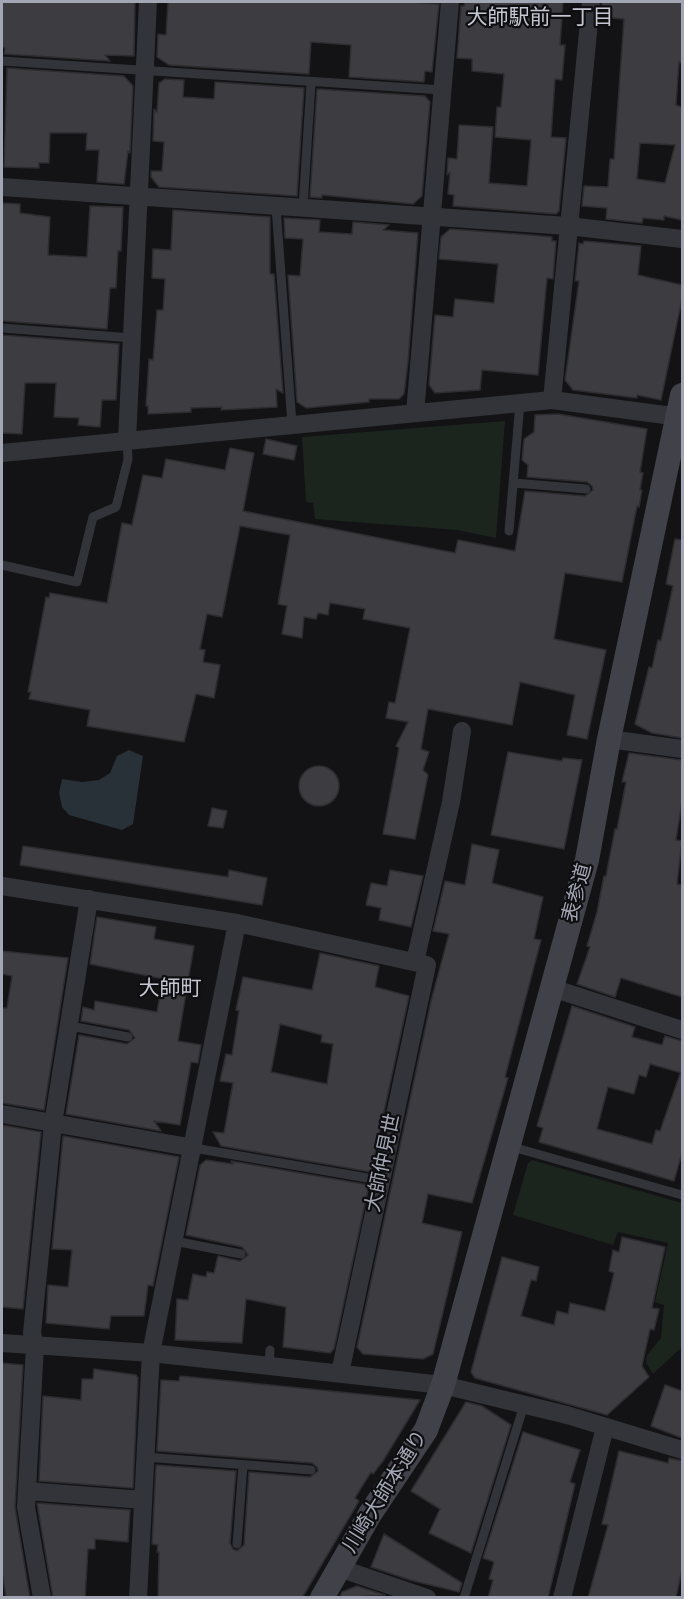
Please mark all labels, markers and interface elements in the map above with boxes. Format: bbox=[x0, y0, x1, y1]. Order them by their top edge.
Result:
district label: 大師駅前一丁目 bbox=[467, 6, 613, 32]
street label: 表参道 bbox=[559, 861, 597, 925]
district label: 大師町 bbox=[139, 977, 201, 1003]
street label: 大師仲見世 bbox=[362, 1112, 406, 1214]
street label: 川崎大師本通り bbox=[339, 1426, 433, 1558]

